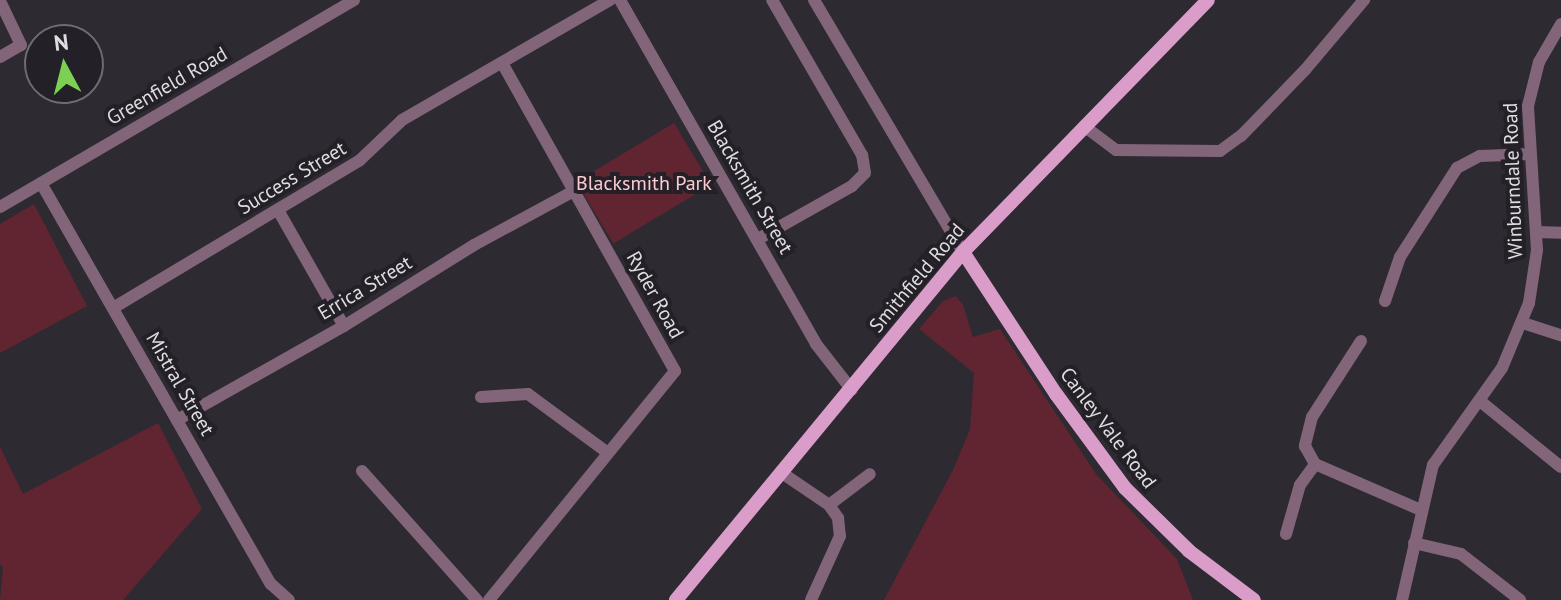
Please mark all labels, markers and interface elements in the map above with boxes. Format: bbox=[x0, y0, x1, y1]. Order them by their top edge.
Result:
north arrow bbox=[24, 24, 104, 104]
text: N bbox=[52, 27, 70, 57]
street label: Greenfield Road bbox=[102, 42, 232, 130]
street label: Winburndale Road bbox=[1498, 102, 1528, 260]
street label: Blacksmith Street bbox=[702, 116, 798, 258]
street label: Success Street bbox=[234, 136, 350, 220]
park label: Blacksmith Park bbox=[576, 171, 712, 195]
street label: Smithfield Road bbox=[864, 219, 970, 337]
street label: Ryder Road bbox=[621, 247, 689, 343]
street label: Errica Street bbox=[314, 251, 416, 325]
street label: Mistral Street bbox=[141, 328, 219, 440]
street label: Canley Vale Road bbox=[1054, 362, 1162, 494]

